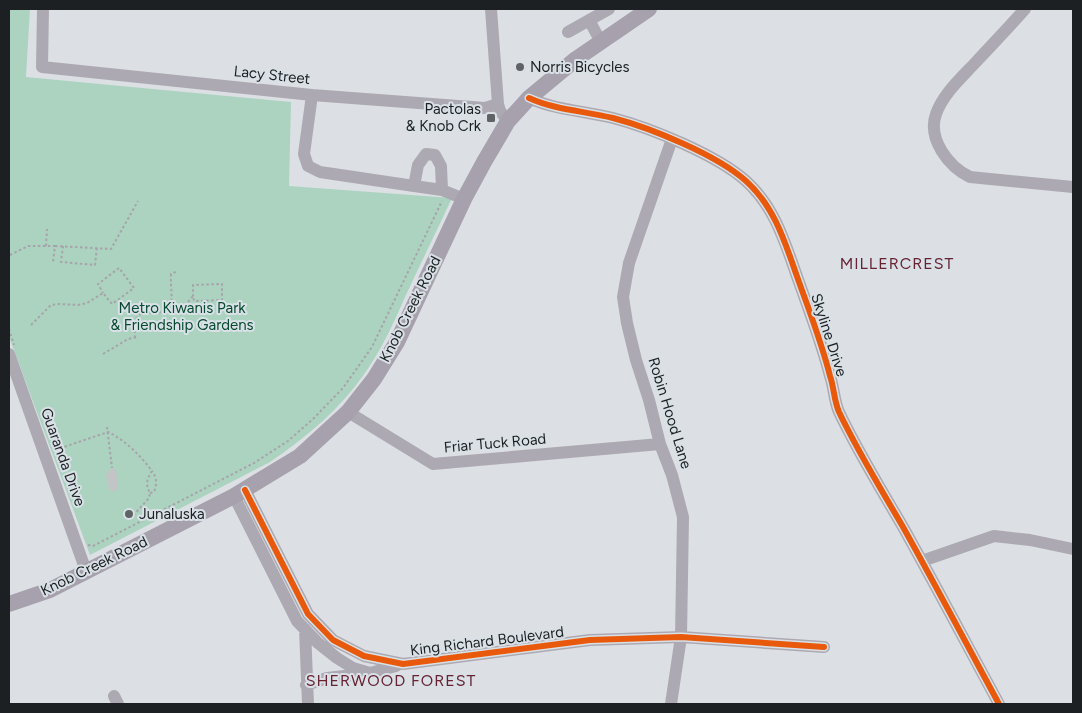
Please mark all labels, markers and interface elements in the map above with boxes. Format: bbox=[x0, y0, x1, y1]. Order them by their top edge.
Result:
place label: Norris Bicycles bbox=[530, 58, 630, 76]
marker: Norris Bicycles bbox=[514, 61, 526, 73]
street label: Lacy Street bbox=[233, 62, 312, 88]
place label: Pactolas & Knob Crk bbox=[406, 100, 482, 135]
marker: Pactolas & Knob Crk bbox=[485, 112, 497, 124]
street label: Knob Creek Road bbox=[376, 253, 444, 365]
district label: MILLERCREST bbox=[840, 254, 954, 273]
street label: Skyline Drive bbox=[807, 291, 851, 379]
park label: Metro Kiwanis Park & Friendship Gardens bbox=[110, 299, 254, 334]
street label: Robin Hood Lane bbox=[644, 355, 696, 471]
street label: Guaranda Drive bbox=[37, 405, 89, 509]
street label: Friar Tuck Road bbox=[443, 430, 547, 456]
place label: Junaluska bbox=[139, 505, 205, 523]
marker: Junaluska bbox=[123, 508, 135, 520]
street label: Knob Creek Road bbox=[38, 532, 150, 600]
street label: King Richard Boulevard bbox=[409, 623, 565, 659]
district label: SHERWOOD FOREST bbox=[306, 671, 476, 690]

